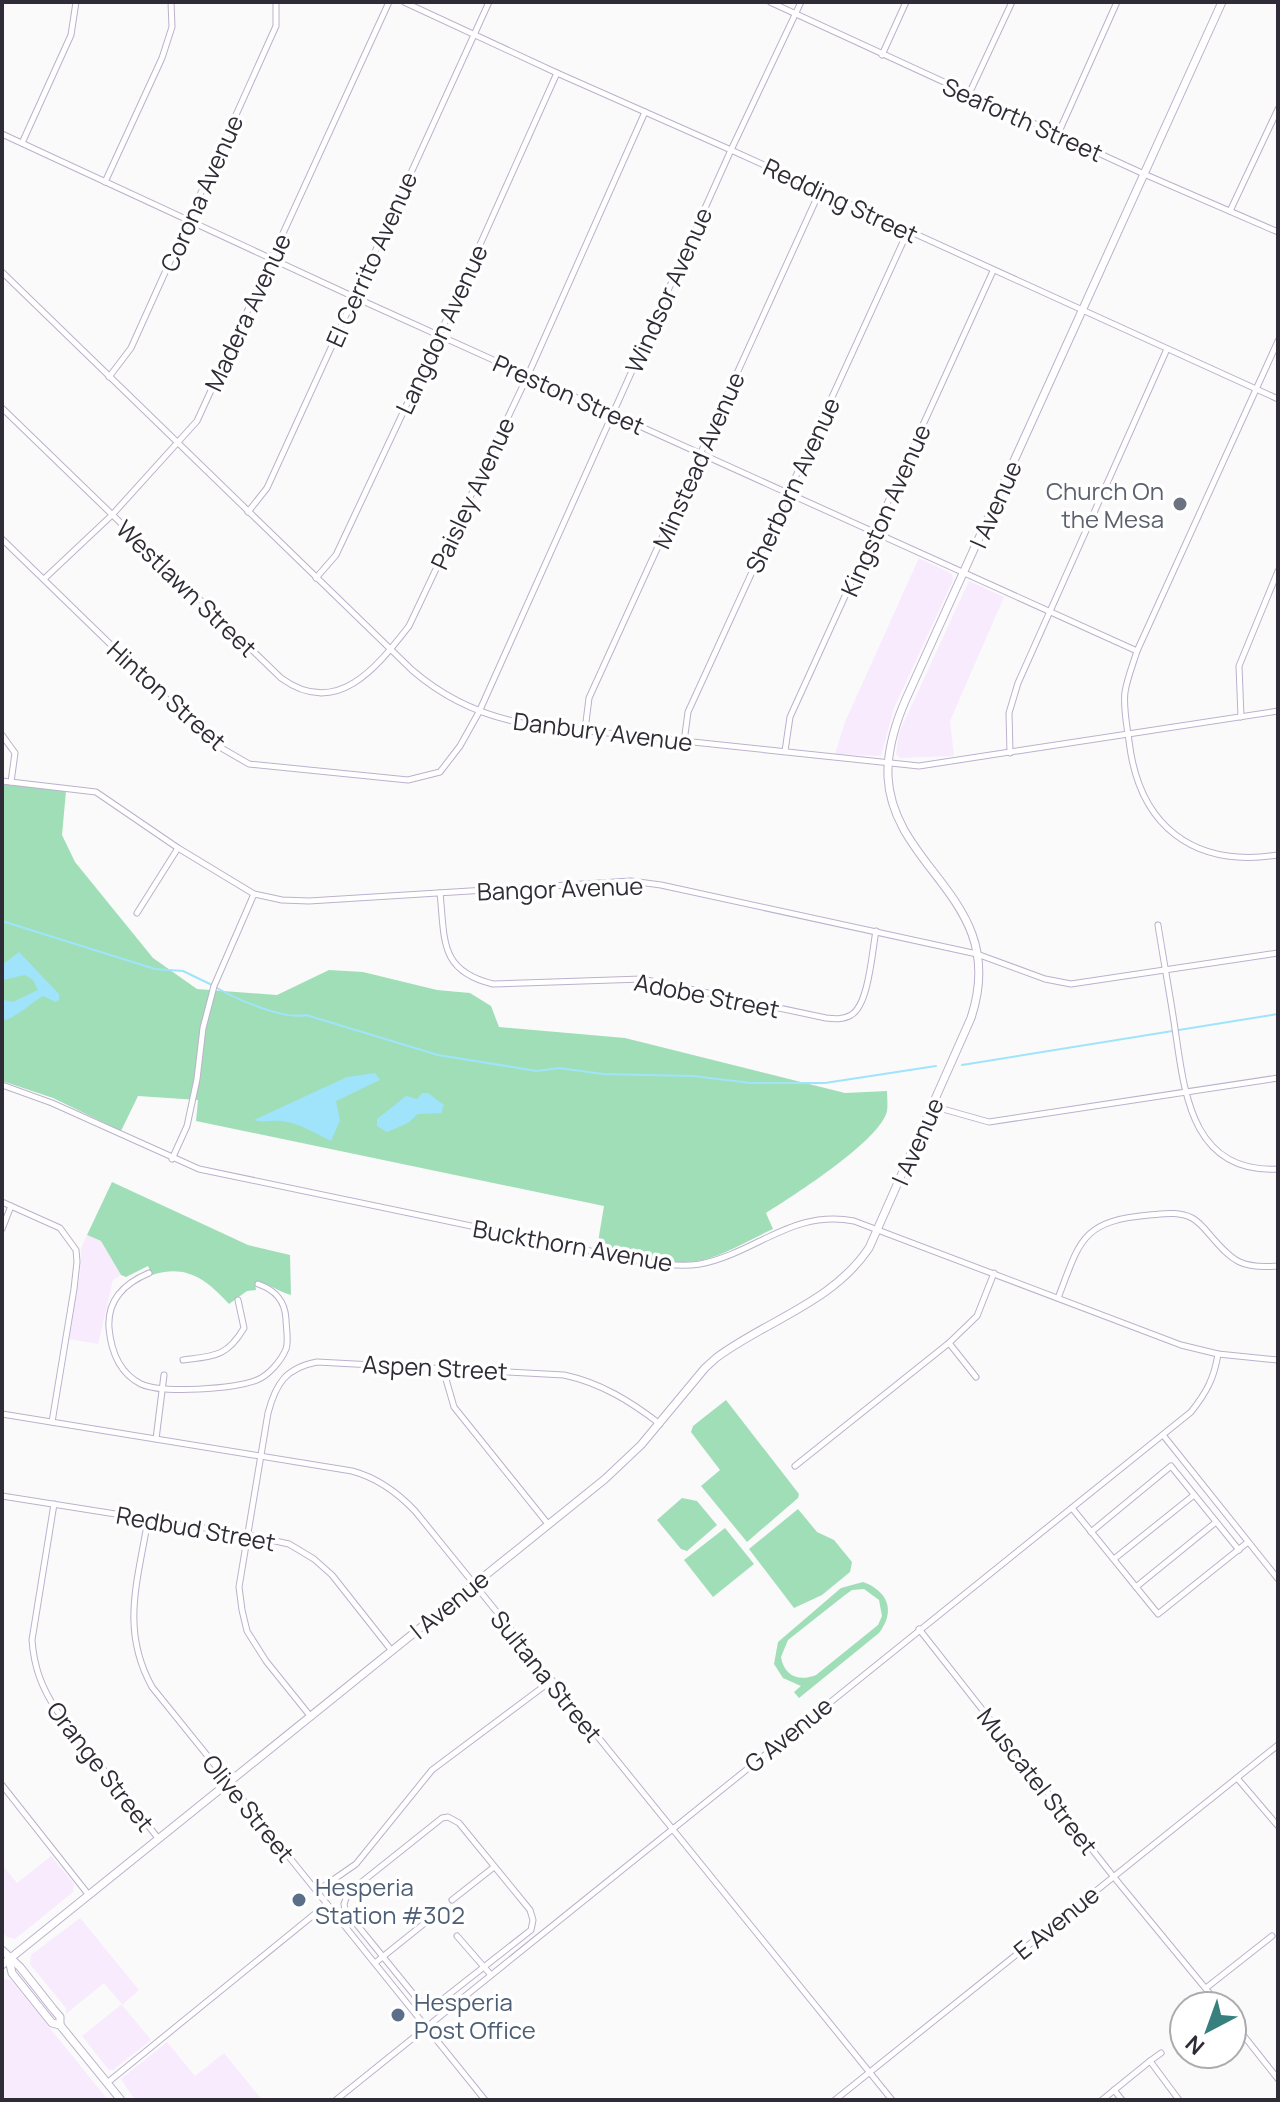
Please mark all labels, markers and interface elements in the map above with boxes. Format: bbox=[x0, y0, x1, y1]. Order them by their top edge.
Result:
street label: Seaforth Street bbox=[938, 69, 1108, 169]
street label: Corona Avenue bbox=[152, 109, 250, 277]
street label: Redding Street bbox=[758, 150, 924, 250]
street label: El Cerrito Avenue bbox=[318, 166, 424, 352]
street label: Windsor Avenue bbox=[617, 202, 719, 378]
street label: Madera Avenue bbox=[196, 228, 298, 396]
street label: Langdon Avenue bbox=[387, 239, 495, 419]
street label: Preston Street bbox=[488, 346, 650, 442]
street label: Minstead Avenue bbox=[644, 366, 752, 554]
street label: Sherborn Avenue bbox=[737, 392, 847, 578]
street label: Paisley Avenue bbox=[422, 411, 522, 575]
street label: Kingston Avenue bbox=[832, 419, 938, 601]
street label: I Avenue bbox=[961, 455, 1029, 553]
place label: Church On the Mesa bbox=[1046, 474, 1164, 535]
marker: Church On the Mesa bbox=[1171, 495, 1189, 513]
street label: Westlawn Street bbox=[109, 512, 265, 664]
street label: Hinton Street bbox=[101, 633, 233, 757]
street label: Danbury Avenue bbox=[512, 704, 694, 758]
street label: Bangor Avenue bbox=[476, 869, 644, 907]
street label: Adobe Street bbox=[632, 965, 782, 1025]
street label: I Avenue bbox=[883, 1092, 951, 1190]
street label: Buckthorn Avenue bbox=[471, 1211, 675, 1279]
street label: Aspen Street bbox=[362, 1347, 508, 1387]
street label: Redbud Street bbox=[114, 1498, 278, 1558]
street label: I Avenue bbox=[403, 1562, 495, 1646]
street label: Sultana Street bbox=[484, 1603, 610, 1749]
street label: G Avenue bbox=[737, 1688, 839, 1780]
street label: Orange Street bbox=[40, 1694, 162, 1838]
street label: Muscatel Street bbox=[970, 1701, 1106, 1861]
street label: Olive Street bbox=[195, 1747, 303, 1869]
place label: Hesperia Station #302 bbox=[315, 1870, 465, 1931]
street label: E Avenue bbox=[1007, 1878, 1105, 1966]
marker: Hesperia Station #302 bbox=[290, 1891, 308, 1909]
place label: Hesperia Post Office bbox=[414, 1985, 536, 2046]
north arrow bbox=[1168, 1990, 1248, 2070]
marker: Hesperia Post Office bbox=[389, 2006, 407, 2024]
text: N bbox=[1179, 2029, 1211, 2062]

